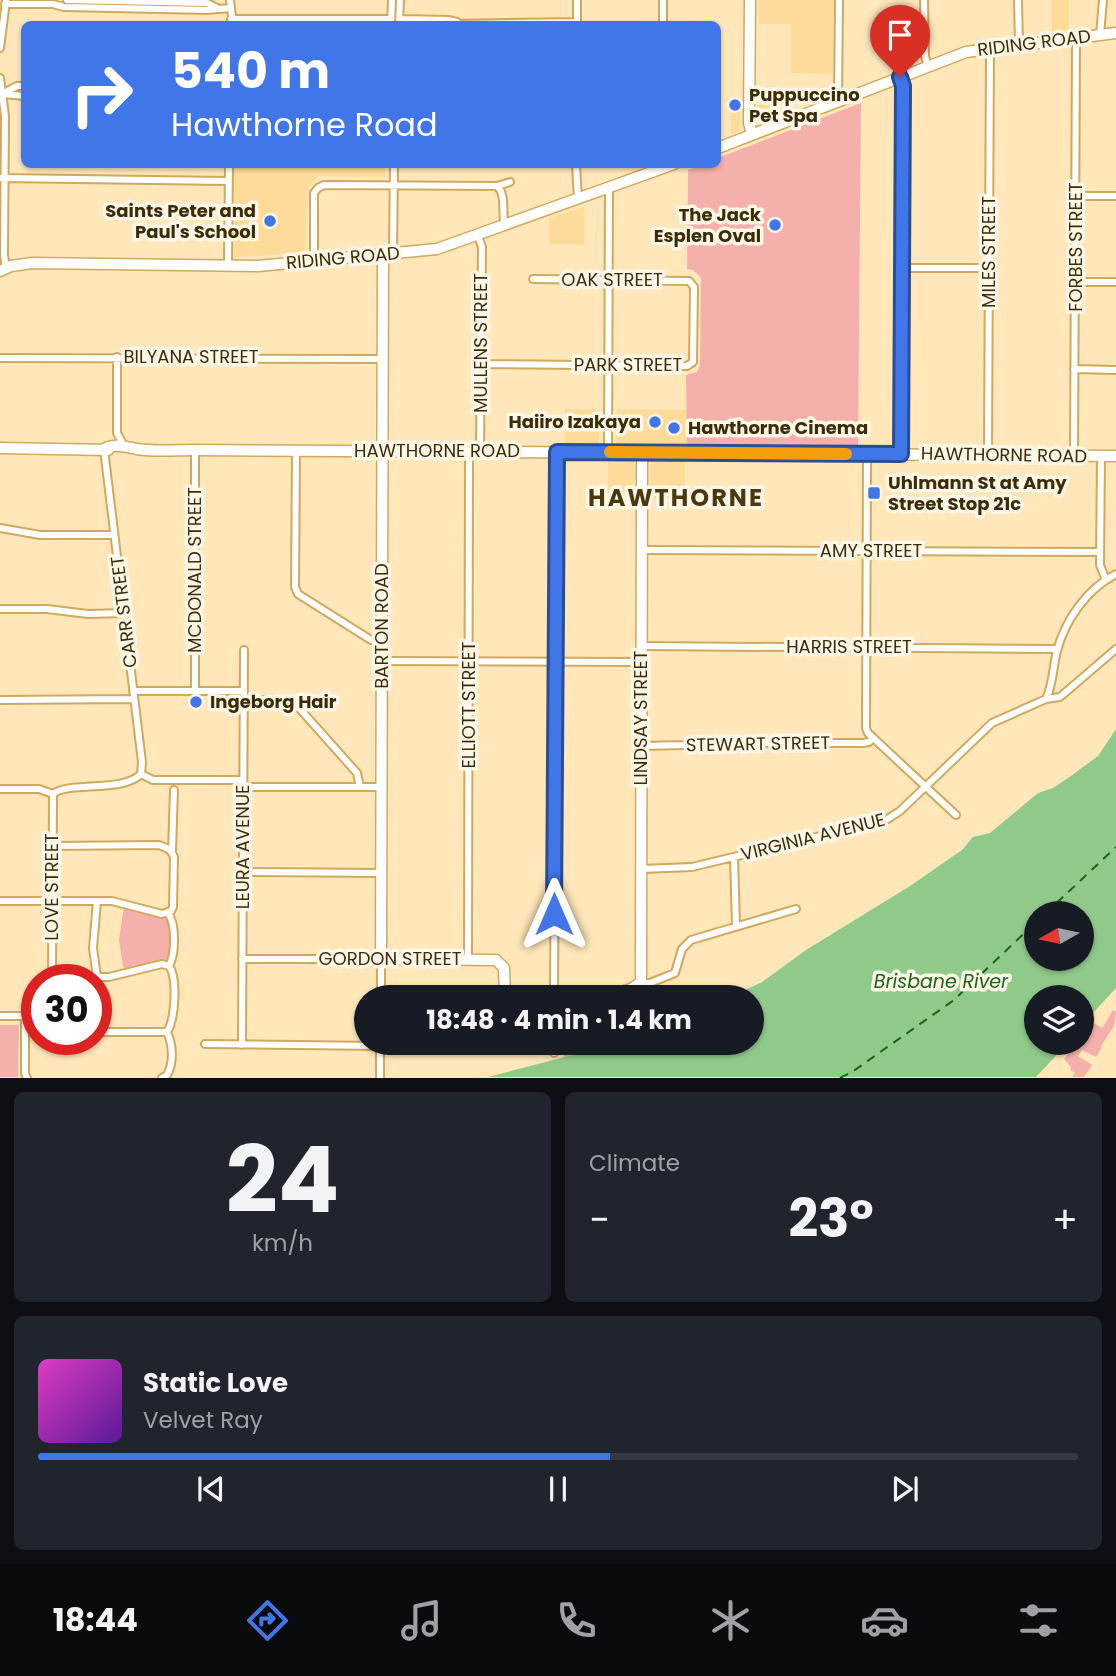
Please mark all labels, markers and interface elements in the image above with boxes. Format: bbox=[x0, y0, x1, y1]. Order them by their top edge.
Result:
pin bbox=[870, 5, 930, 77]
icon: arrive bbox=[881, 16, 919, 54]
street label: RIDING ROAD bbox=[976, 23, 1092, 62]
text: 540 m bbox=[171, 37, 330, 105]
icon: right bbox=[56, 49, 147, 140]
place label: Puppuccino Pet Spa bbox=[749, 82, 860, 128]
marker: Puppuccino Pet Spa bbox=[727, 97, 743, 113]
text: Hawthorne Road bbox=[171, 102, 438, 147]
street label: FORBES STREET bbox=[1063, 182, 1088, 312]
street label: MILES STREET bbox=[976, 196, 1001, 308]
place label: Saints Peter and Paul's School bbox=[105, 198, 256, 244]
place label: The Jack Esplen Oval bbox=[654, 202, 762, 248]
marker: Saints Peter and Paul's School bbox=[262, 213, 278, 229]
marker: The Jack Esplen Oval bbox=[767, 217, 783, 233]
street label: RIDING ROAD bbox=[285, 240, 401, 275]
street label: OAK STREET bbox=[561, 267, 663, 292]
street label: MULLENS STREET bbox=[468, 273, 493, 413]
street label: BILYANA STREET bbox=[124, 344, 259, 369]
street label: PARK STREET bbox=[574, 352, 683, 377]
place label: Haiiro Izakaya bbox=[509, 409, 641, 434]
marker: Haiiro Izakaya bbox=[647, 414, 663, 430]
place label: Hawthorne Cinema bbox=[688, 415, 868, 440]
marker: Hawthorne Cinema bbox=[666, 420, 682, 436]
street label: HAWTHORNE ROAD bbox=[354, 438, 520, 463]
street label: HAWTHORNE ROAD bbox=[921, 441, 1087, 468]
place label: Uhlmann St at Amy Street Stop 21c bbox=[888, 470, 1067, 516]
district label: HAWTHORNE bbox=[588, 481, 764, 514]
marker: Uhlmann St at Amy Street Stop 21c bbox=[866, 485, 882, 501]
street label: MCDONALD STREET bbox=[182, 487, 207, 653]
street label: AMY STREET bbox=[820, 538, 922, 563]
street label: CARR STREET bbox=[104, 555, 143, 669]
street label: BARTON ROAD bbox=[369, 563, 394, 689]
street label: HARRIS STREET bbox=[786, 634, 912, 659]
street label: ELLIOTT STREET bbox=[456, 641, 481, 769]
street label: LINDSAY STREET bbox=[628, 650, 653, 786]
place label: Ingeborg Hair bbox=[210, 689, 337, 714]
marker: Ingeborg Hair bbox=[188, 694, 204, 710]
street label: STEWART STREET bbox=[686, 730, 831, 757]
street label: LEURA AVENUE bbox=[230, 785, 255, 909]
street label: VIRGINIA AVENUE bbox=[738, 807, 888, 866]
street label: LOVE STREET bbox=[39, 833, 64, 941]
position arrow bbox=[517, 877, 591, 951]
north arrow bbox=[1024, 901, 1094, 971]
map controls bbox=[1024, 901, 1094, 1055]
street label: GORDON STREET bbox=[319, 946, 462, 971]
speed limit sign: 30 bbox=[21, 964, 112, 1055]
water label: Brisbane River bbox=[874, 968, 1009, 995]
button: layers bbox=[1024, 985, 1094, 1055]
text: 18:48 · 4 min · 1.4 km bbox=[426, 1002, 692, 1038]
text: 24 bbox=[226, 1116, 339, 1244]
text: Climate bbox=[589, 1147, 680, 1179]
text: 23° bbox=[788, 1182, 874, 1255]
text: − bbox=[589, 1193, 610, 1246]
text: + bbox=[1052, 1193, 1078, 1246]
text: km/h bbox=[252, 1227, 313, 1259]
text: Static Love bbox=[143, 1365, 288, 1401]
text: Velvet Ray bbox=[143, 1404, 263, 1436]
icon: previous bbox=[192, 1470, 230, 1508]
icon: pause bbox=[539, 1470, 577, 1508]
icon: next bbox=[886, 1470, 924, 1508]
icon: directions bbox=[243, 1596, 292, 1645]
icon: music bbox=[397, 1596, 446, 1645]
icon: phone bbox=[552, 1596, 601, 1645]
icon: climate bbox=[706, 1596, 755, 1645]
icon: car bbox=[860, 1596, 909, 1645]
icon: filters bbox=[1014, 1596, 1063, 1645]
text: 18:44 bbox=[53, 1597, 138, 1642]

